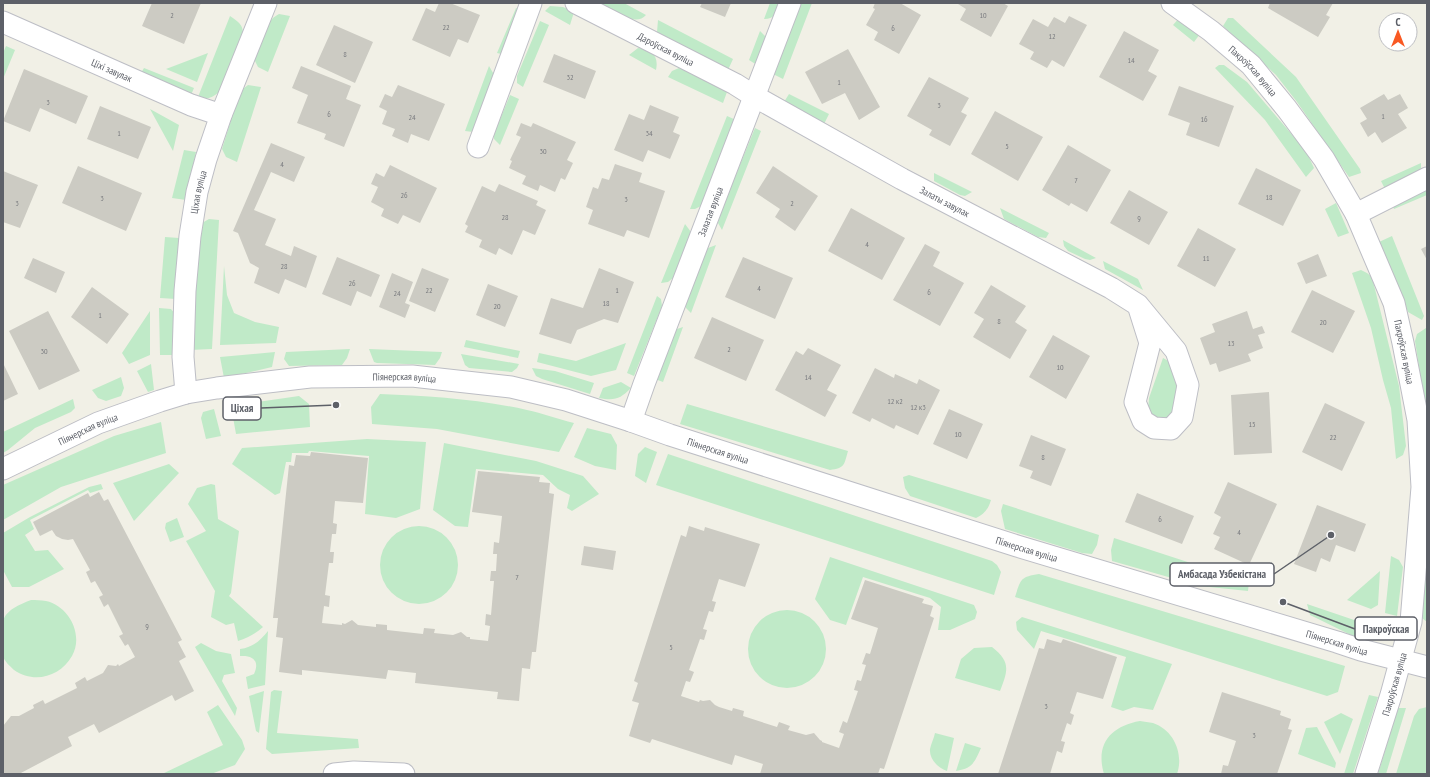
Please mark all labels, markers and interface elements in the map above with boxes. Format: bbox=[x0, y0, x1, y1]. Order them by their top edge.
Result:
house number: 2 bbox=[170, 10, 174, 20]
house number: 10 bbox=[979, 10, 987, 20]
north arrow bbox=[1378, 12, 1418, 52]
text: С bbox=[1395, 15, 1401, 29]
house number: 22 bbox=[442, 22, 450, 32]
house number: 6 bbox=[891, 23, 895, 33]
street label: Дароўская вуліца bbox=[635, 30, 696, 69]
house number: 12 bbox=[1048, 31, 1056, 41]
street label: Пакроўская вуліца bbox=[1226, 43, 1280, 99]
house number: 8 bbox=[343, 49, 347, 59]
house number: 14 bbox=[1127, 55, 1135, 65]
street label: Ціхі завулак bbox=[89, 56, 134, 85]
house number: 32 bbox=[566, 72, 574, 82]
house number: 1 bbox=[837, 77, 841, 87]
house number: 3 bbox=[46, 97, 50, 107]
house number: 3 bbox=[937, 100, 941, 110]
house number: 6 bbox=[327, 109, 331, 119]
house number: 1 bbox=[1381, 111, 1385, 121]
house number: 24 bbox=[408, 112, 416, 122]
house number: 16 bbox=[1200, 114, 1208, 124]
house number: 1 bbox=[117, 128, 121, 138]
house number: 34 bbox=[645, 128, 653, 138]
house number: 5 bbox=[1005, 141, 1009, 151]
house number: 30 bbox=[539, 146, 547, 156]
house number: 4 bbox=[280, 159, 284, 169]
street label: Ціхая вуліца bbox=[188, 169, 210, 215]
house number: 7 bbox=[1074, 175, 1078, 185]
street label: Залаты завулак bbox=[918, 184, 972, 220]
street label: Залатая вуліца bbox=[695, 185, 726, 238]
house number: 26 bbox=[400, 190, 408, 200]
house number: 18 bbox=[1265, 192, 1273, 202]
house number: 3 bbox=[100, 193, 104, 203]
house number: 3 bbox=[624, 194, 628, 204]
house number: 3 bbox=[15, 198, 19, 208]
house number: 2 bbox=[790, 198, 794, 208]
house number: 28 bbox=[501, 212, 509, 222]
house number: 9 bbox=[1137, 213, 1141, 223]
house number: 4 bbox=[865, 239, 869, 249]
house number: 11 bbox=[1202, 253, 1210, 263]
house number: 28 bbox=[280, 261, 288, 271]
house number: 26 bbox=[348, 278, 356, 288]
house number: 4 bbox=[757, 283, 761, 293]
house number: 22 bbox=[425, 285, 433, 295]
house number: 1 bbox=[615, 285, 619, 295]
house number: 6 bbox=[927, 287, 931, 297]
house number: 24 bbox=[393, 288, 401, 298]
house number: 18 bbox=[602, 298, 610, 308]
house number: 20 bbox=[493, 301, 501, 311]
house number: 1 bbox=[98, 310, 102, 320]
house number: 8 bbox=[997, 316, 1001, 326]
house number: 20 bbox=[1319, 317, 1327, 327]
street label: Пакроўская вуліца bbox=[1391, 319, 1417, 385]
house number: 13 bbox=[1227, 338, 1235, 348]
house number: 2 bbox=[727, 344, 731, 354]
house number: 30 bbox=[40, 346, 48, 356]
house number: 10 bbox=[1056, 362, 1064, 372]
street label: Піянерская вуліца bbox=[372, 370, 437, 386]
house number: 14 bbox=[804, 372, 812, 382]
house number: 12 к2 bbox=[887, 396, 903, 406]
callout: Ціхая bbox=[223, 397, 261, 420]
text: Ціхая bbox=[231, 401, 254, 415]
house number: 12 к3 bbox=[910, 402, 926, 412]
street label: Піянерская вуліца bbox=[56, 411, 120, 448]
house number: 15 bbox=[1248, 419, 1256, 429]
house number: 10 bbox=[954, 429, 962, 439]
house number: 22 bbox=[1329, 432, 1337, 442]
street label: Піянерская вуліца bbox=[686, 435, 750, 467]
house number: 8 bbox=[1041, 452, 1045, 462]
house number: 6 bbox=[1158, 514, 1162, 524]
house number: 4 bbox=[1237, 527, 1241, 537]
street label: Піянерская вуліца bbox=[994, 534, 1059, 565]
callout: Амбасада Узбекістана bbox=[1170, 563, 1274, 586]
text: Амбасада Узбекістана bbox=[1177, 567, 1267, 581]
house number: 7 bbox=[515, 572, 519, 582]
callout: Пакроўская bbox=[1355, 617, 1417, 640]
house number: 9 bbox=[145, 621, 149, 631]
text: Пакроўская bbox=[1363, 622, 1410, 636]
street label: Піянерская вуліца bbox=[1304, 627, 1369, 658]
house number: 5 bbox=[669, 642, 673, 652]
street label: Пакроўская вуліца bbox=[1379, 651, 1410, 717]
house number: 3 bbox=[1044, 701, 1048, 711]
house number: 3 bbox=[1252, 730, 1256, 740]

